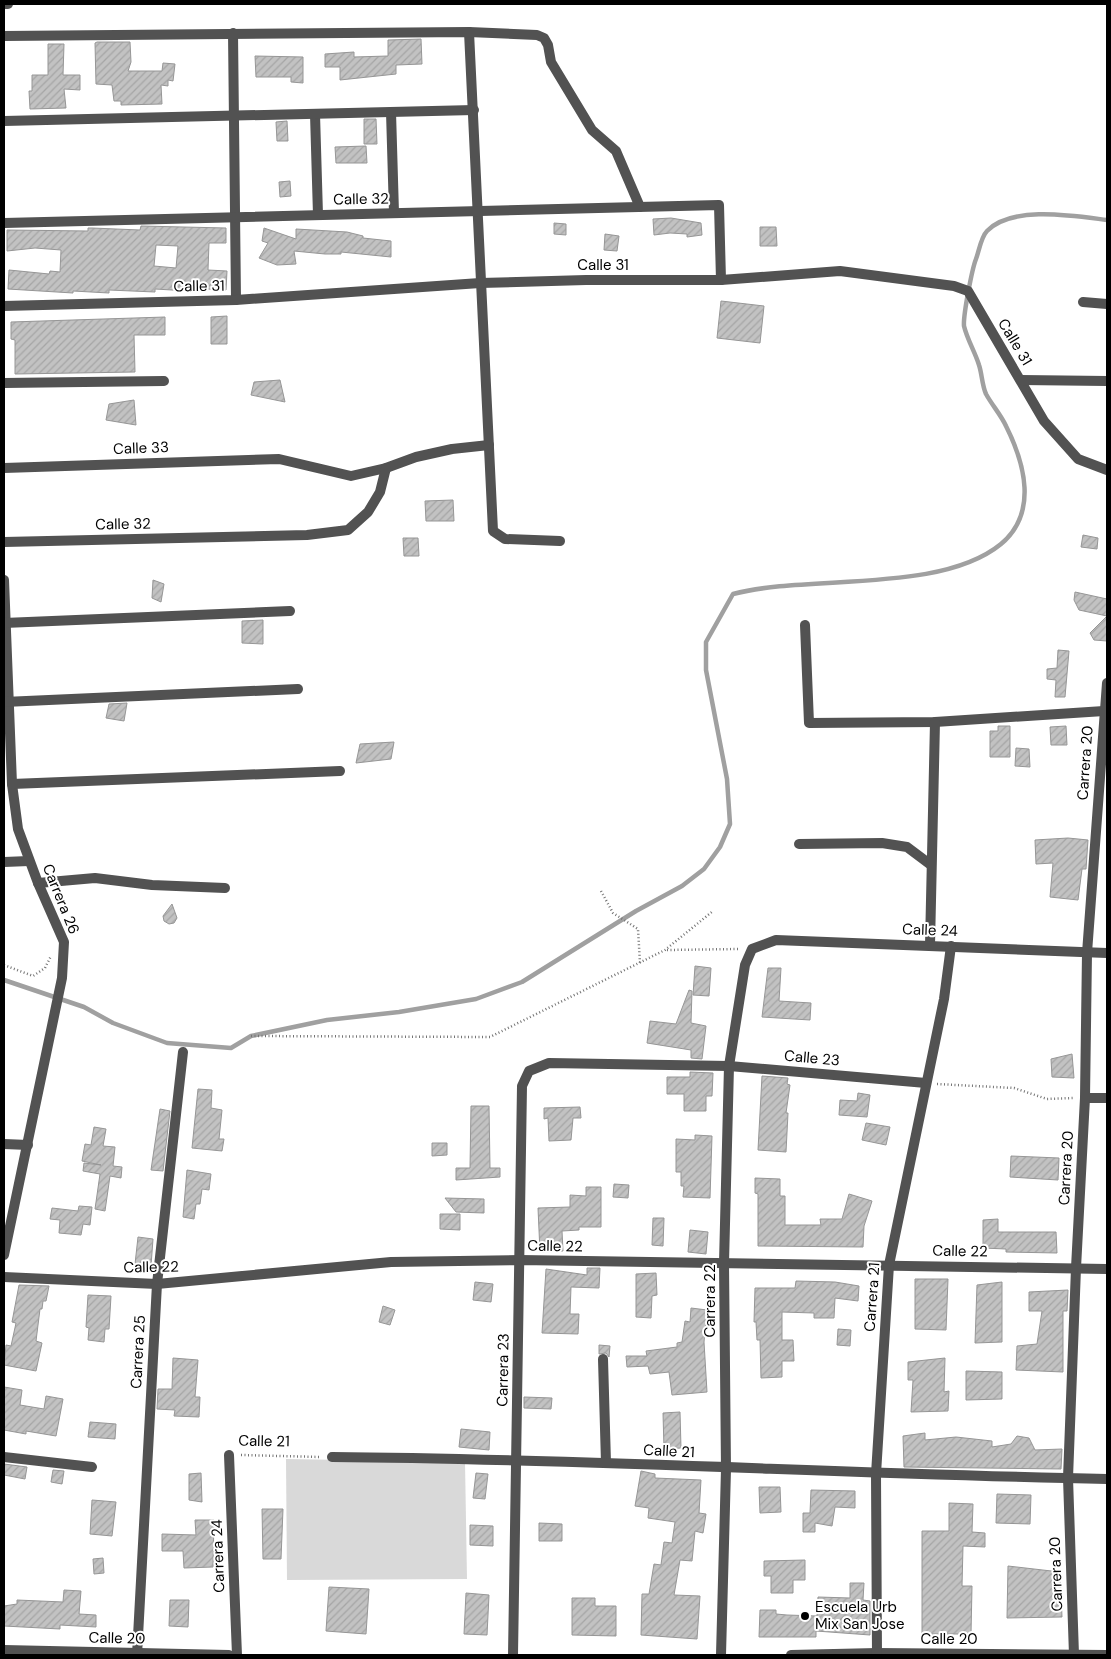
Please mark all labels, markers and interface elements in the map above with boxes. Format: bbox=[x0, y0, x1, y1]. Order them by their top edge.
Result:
street label: Calle 32 bbox=[333, 189, 389, 209]
street label: Calle 31 bbox=[577, 255, 629, 275]
street label: Calle 31 bbox=[173, 276, 225, 296]
street label: Calle 31 bbox=[993, 315, 1037, 369]
street label: Calle 33 bbox=[113, 437, 169, 459]
street label: Calle 32 bbox=[95, 514, 151, 534]
street label: Carrera 20 bbox=[1072, 725, 1098, 801]
street label: Carrera 26 bbox=[38, 861, 84, 937]
street label: Calle 24 bbox=[902, 919, 958, 941]
street label: Calle 23 bbox=[783, 1046, 841, 1070]
street label: Carrera 20 bbox=[1054, 1130, 1078, 1206]
street label: Calle 22 bbox=[527, 1236, 583, 1256]
street label: Calle 22 bbox=[932, 1241, 988, 1261]
street label: Calle 22 bbox=[123, 1257, 179, 1277]
street label: Carrera 21 bbox=[860, 1262, 884, 1332]
street label: Carrera 22 bbox=[700, 1264, 720, 1338]
street label: Carrera 25 bbox=[126, 1315, 150, 1389]
street label: Carrera 23 bbox=[492, 1333, 514, 1407]
street label: Calle 21 bbox=[238, 1431, 290, 1451]
street label: Calle 21 bbox=[643, 1440, 695, 1462]
street label: Carrera 24 bbox=[207, 1519, 229, 1593]
street label: Carrera 20 bbox=[1045, 1536, 1067, 1612]
place label: Escuela Urb Mix San Jose bbox=[815, 1597, 905, 1634]
marker: Escuela Urb Mix San Jose bbox=[799, 1610, 811, 1622]
street label: Calle 20 bbox=[88, 1628, 146, 1648]
street label: Calle 20 bbox=[921, 1629, 977, 1649]

